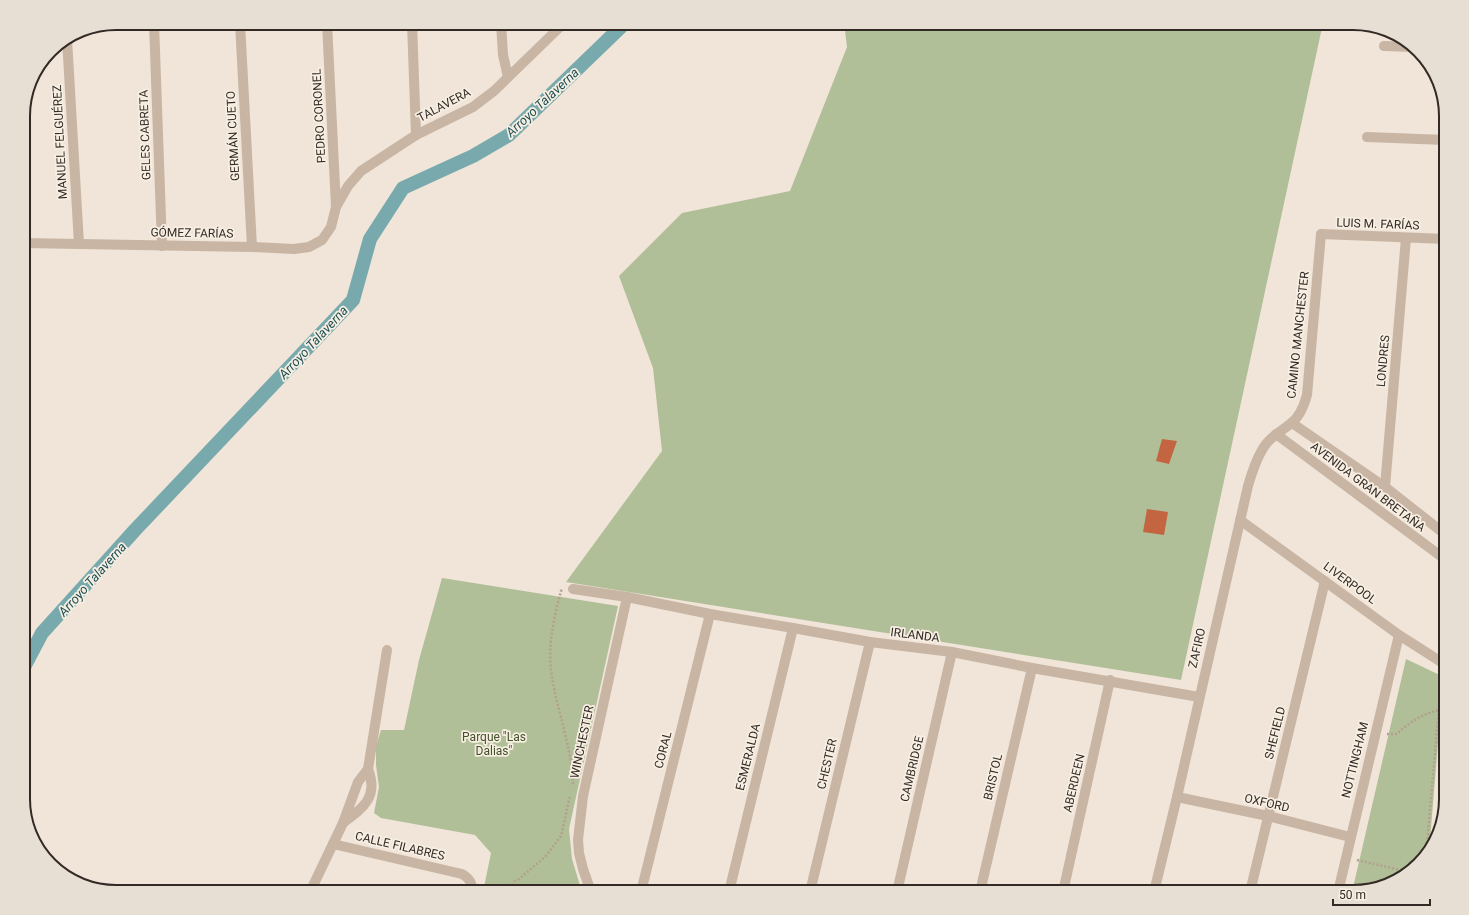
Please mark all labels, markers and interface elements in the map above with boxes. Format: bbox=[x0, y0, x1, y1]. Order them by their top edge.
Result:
water label: Arroyo Talaverna bbox=[502, 65, 582, 141]
street label: PEDRO CORONEL bbox=[310, 68, 328, 164]
street label: MANUEL FELGUÉREZ bbox=[49, 84, 70, 200]
street label: TALAVERA bbox=[415, 85, 473, 125]
street label: GELES CABRETA bbox=[136, 89, 154, 180]
street label: GERMÁN CUETO bbox=[223, 91, 242, 181]
street label: LUIS M. FARÍAS bbox=[1336, 215, 1420, 232]
street label: GÓMEZ FARÍAS bbox=[150, 224, 234, 241]
street label: CAMINO MANCHESTER bbox=[1284, 270, 1312, 399]
water label: Arroyo Talaverna bbox=[275, 303, 351, 383]
street label: LONDRES bbox=[1374, 334, 1392, 388]
street label: AVENIDA GRAN BRETAÑA bbox=[1308, 438, 1429, 535]
water label: Arroyo Talaverna bbox=[55, 539, 130, 620]
street label: LIVERPOOL bbox=[1321, 559, 1380, 607]
street label: IRLANDA bbox=[890, 625, 940, 645]
street label: ZAFIRO bbox=[1186, 627, 1208, 669]
street label: WINCHESTER bbox=[567, 704, 597, 780]
street label: SHEFIELD bbox=[1262, 705, 1288, 761]
street label: NOTTINGHAM bbox=[1339, 720, 1371, 800]
street label: ESMERALDA bbox=[733, 722, 763, 792]
street label: CORAL bbox=[652, 729, 674, 770]
park label: Parque "Las Dalias" bbox=[462, 730, 526, 758]
street label: CAMBRIDGE bbox=[898, 735, 926, 803]
street label: CHESTER bbox=[814, 737, 840, 791]
street label: BRISTOL bbox=[981, 752, 1005, 801]
street label: ABERDEEN bbox=[1060, 752, 1088, 814]
street label: OXFORD bbox=[1243, 791, 1291, 815]
street label: CALLE FILABRES bbox=[354, 829, 446, 863]
scale bar bbox=[1333, 881, 1430, 907]
text: 50 m bbox=[1339, 888, 1366, 902]

